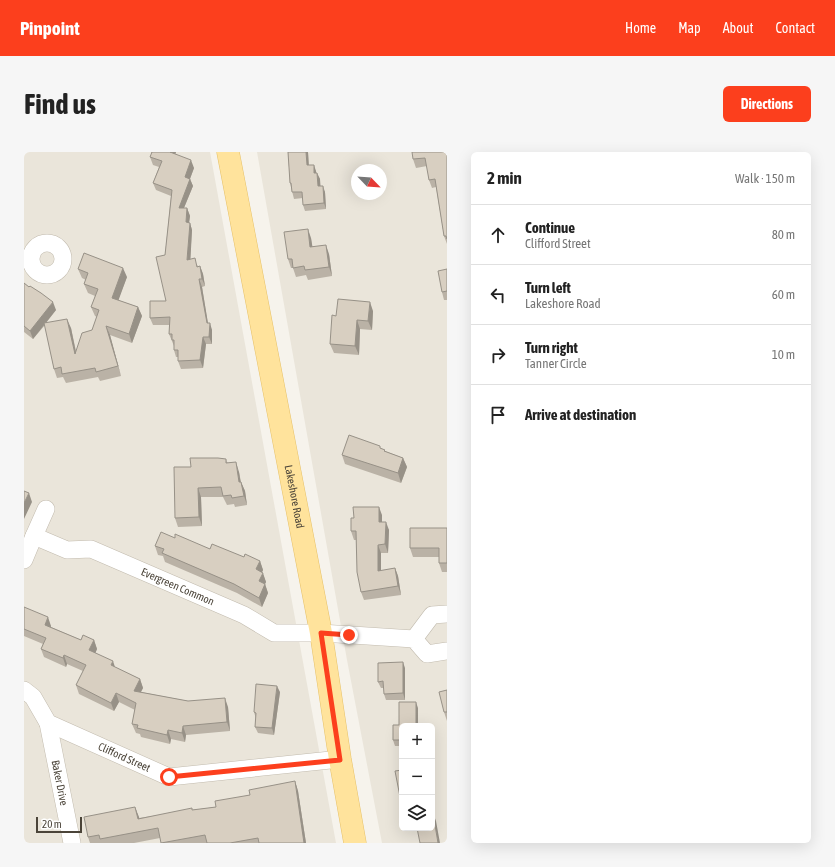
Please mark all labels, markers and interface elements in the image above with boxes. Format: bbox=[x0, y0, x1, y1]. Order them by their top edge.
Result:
text: Pinpoint bbox=[20, 17, 80, 39]
text: Home bbox=[625, 20, 656, 36]
text: Map bbox=[678, 20, 701, 36]
text: About bbox=[723, 20, 754, 36]
text: Contact bbox=[776, 20, 815, 36]
button: Directions bbox=[723, 86, 811, 122]
text: Find us bbox=[24, 88, 96, 120]
north arrow bbox=[351, 164, 387, 200]
text: 2 min bbox=[487, 168, 522, 188]
text: Walk · 150 m bbox=[735, 171, 795, 186]
text: Continue bbox=[525, 219, 575, 236]
icon: ahead bbox=[487, 224, 509, 246]
text: 80 m bbox=[772, 227, 795, 242]
text: Clifford Street bbox=[525, 236, 591, 251]
text: Turn left bbox=[525, 279, 571, 296]
icon: left bbox=[487, 284, 509, 306]
text: 60 m bbox=[772, 287, 795, 302]
text: Lakeshore Road bbox=[525, 296, 601, 311]
text: Turn right bbox=[525, 339, 578, 356]
icon: right bbox=[487, 344, 509, 366]
text: 10 m bbox=[772, 347, 795, 362]
text: Tanner Circle bbox=[525, 356, 587, 371]
icon: arrive bbox=[487, 404, 509, 426]
text: Arrive at destination bbox=[525, 406, 636, 423]
street label: Lakeshore Road bbox=[283, 464, 307, 529]
street label: Evergreen Common bbox=[140, 565, 216, 607]
route end bbox=[340, 626, 358, 644]
map controls bbox=[399, 723, 435, 831]
button: + bbox=[399, 723, 435, 759]
street label: Clifford Street bbox=[96, 740, 152, 774]
street label: Baker Drive bbox=[50, 759, 70, 807]
button: − bbox=[399, 759, 435, 795]
route start bbox=[160, 768, 178, 786]
button: layers bbox=[399, 795, 435, 831]
scale bar bbox=[36, 815, 82, 834]
text: 20 m bbox=[42, 818, 62, 830]

